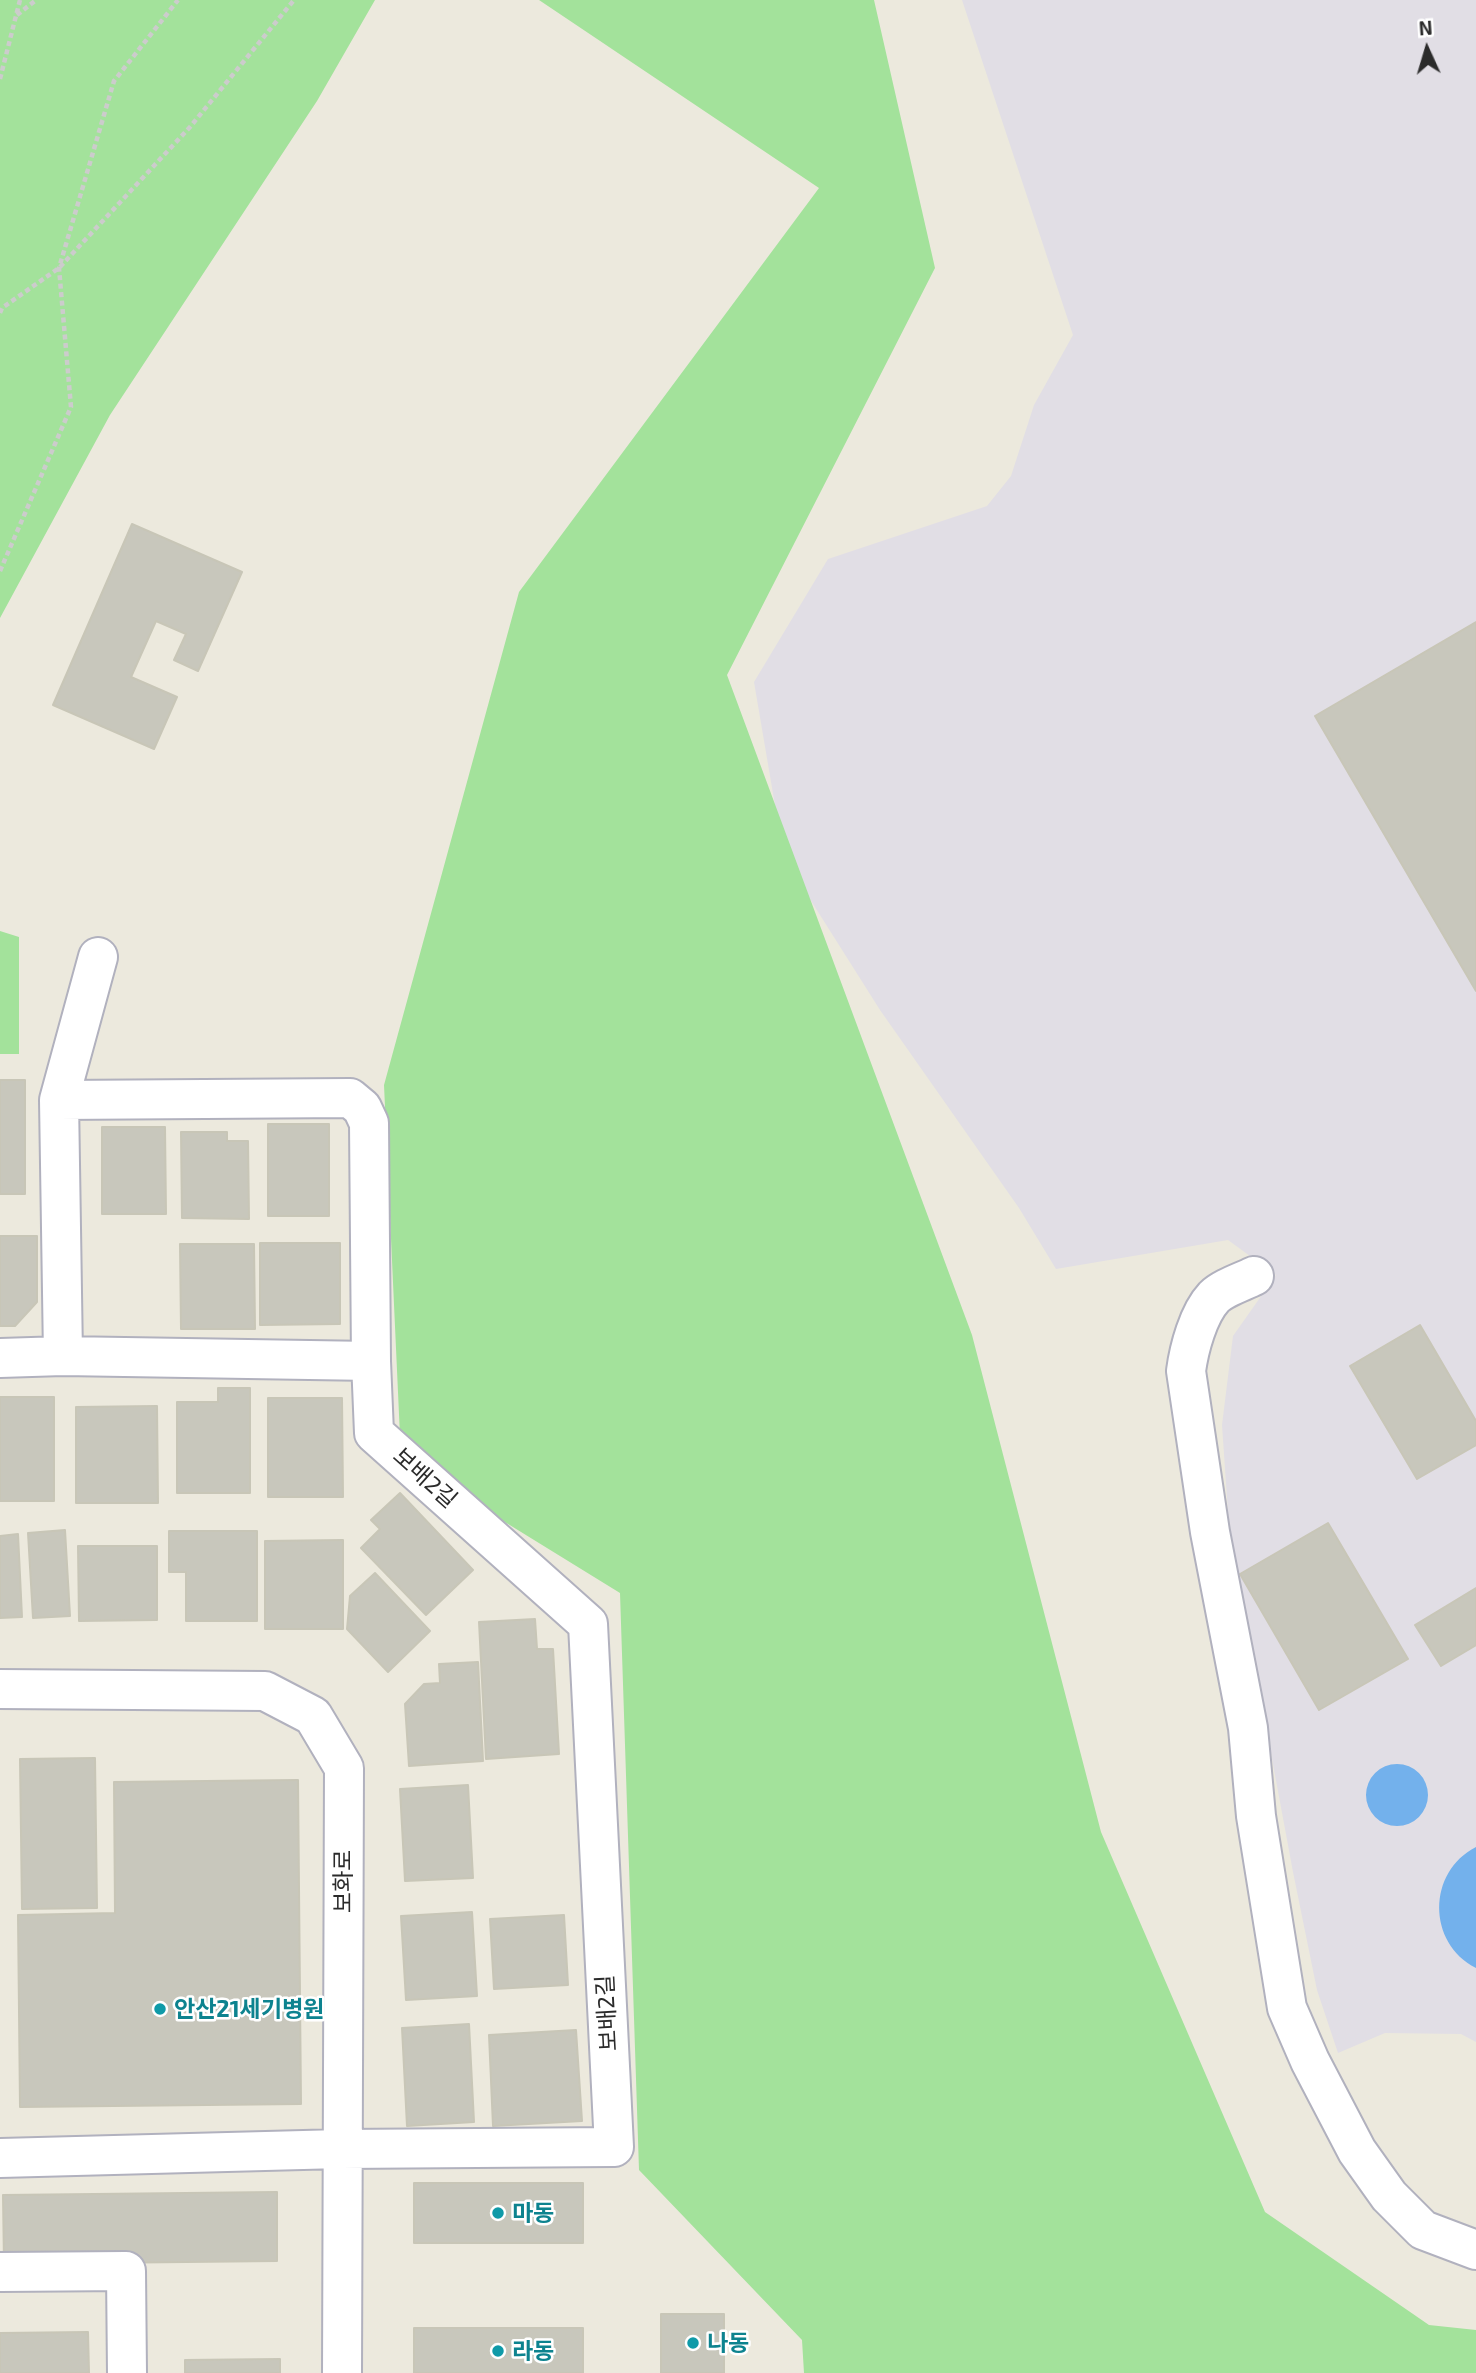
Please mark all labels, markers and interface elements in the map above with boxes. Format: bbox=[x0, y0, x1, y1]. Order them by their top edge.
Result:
north arrow bbox=[1392, 14, 1462, 84]
text: N bbox=[1418, 16, 1433, 40]
street label: 보배2길 bbox=[387, 1442, 463, 1514]
street label: 보화로 bbox=[329, 1849, 357, 1913]
street label: 보배2길 bbox=[591, 1974, 623, 2052]
place label: 안산21세기병원 bbox=[174, 1995, 324, 2023]
marker: 안산21세기병원 bbox=[152, 2001, 168, 2017]
place label: 마동 bbox=[512, 2199, 554, 2227]
marker: 마동 bbox=[490, 2205, 506, 2221]
place label: 나동 bbox=[707, 2329, 749, 2357]
marker: 나동 bbox=[685, 2335, 701, 2351]
place label: 라동 bbox=[512, 2337, 554, 2365]
marker: 라동 bbox=[490, 2343, 506, 2359]

